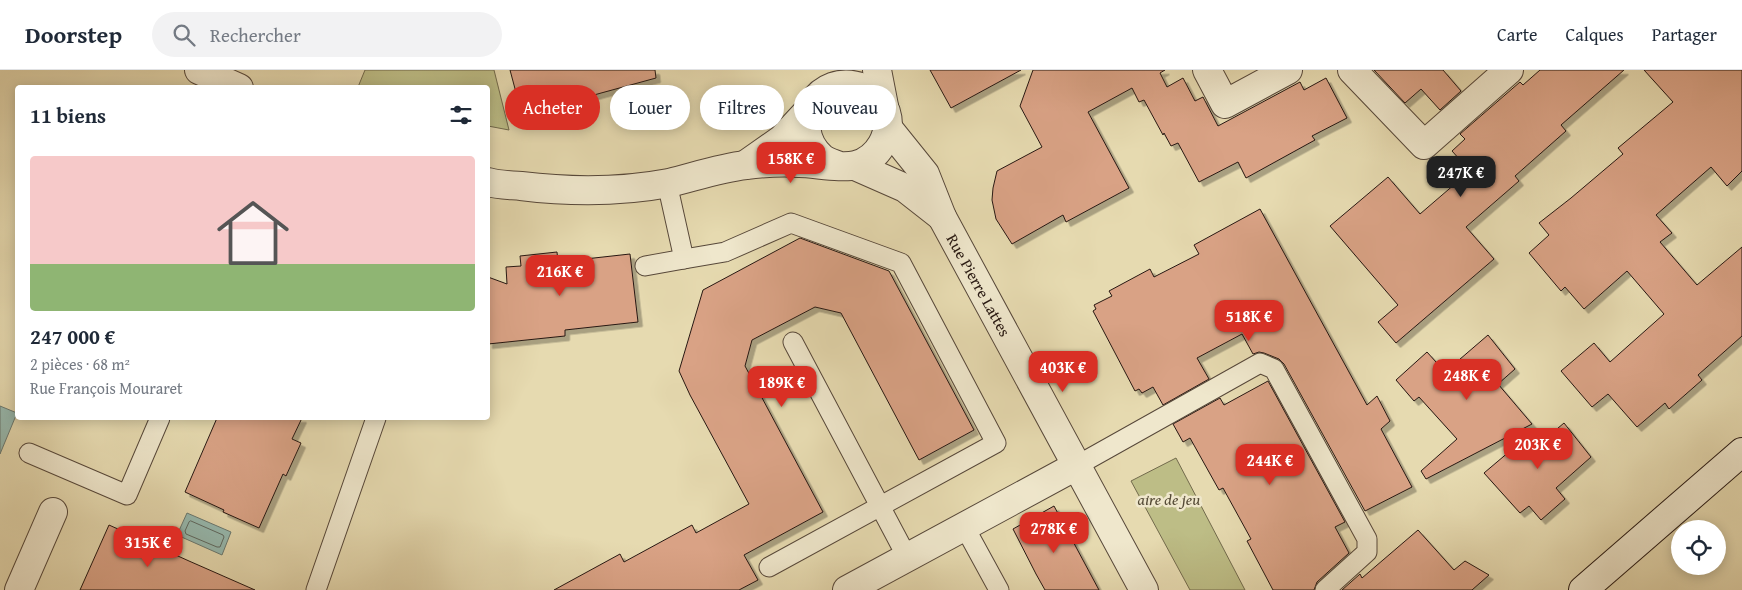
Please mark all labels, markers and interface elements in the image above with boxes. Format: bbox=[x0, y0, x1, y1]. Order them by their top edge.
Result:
search box bbox=[152, 12, 502, 57]
text: Doorstep bbox=[25, 17, 122, 52]
icon: search bbox=[170, 21, 198, 49]
text: Rechercher bbox=[210, 21, 301, 49]
text: Carte bbox=[1497, 21, 1538, 48]
text: Calques bbox=[1566, 21, 1624, 48]
text: Partager bbox=[1652, 21, 1717, 48]
chip: Acheter bbox=[505, 85, 600, 130]
chip: Louer bbox=[610, 85, 690, 130]
chip: Filtres bbox=[700, 85, 784, 130]
chip: Nouveau bbox=[794, 85, 896, 130]
text: 11 biens bbox=[30, 100, 106, 131]
icon: filters bbox=[447, 101, 475, 129]
pin: 158K € bbox=[750, 142, 832, 184]
text: 158K € bbox=[768, 146, 814, 170]
pin: 247K € bbox=[1420, 156, 1502, 198]
text: 247K € bbox=[1438, 160, 1484, 184]
icon: home bbox=[208, 188, 298, 278]
street label: Rue Pierre Lattes bbox=[941, 229, 1017, 341]
pin: 216K € bbox=[519, 254, 601, 297]
text: 216K € bbox=[537, 259, 583, 283]
pin: 518K € bbox=[1208, 300, 1290, 342]
text: 518K € bbox=[1226, 304, 1272, 328]
text: 247 000 € bbox=[30, 321, 115, 352]
pin: 403K € bbox=[1022, 350, 1104, 393]
text: 2 pièces · 68 m² bbox=[30, 352, 130, 376]
text: 403K € bbox=[1040, 355, 1086, 379]
pin: 248K € bbox=[1426, 358, 1508, 401]
text: 248K € bbox=[1444, 363, 1490, 387]
pin: 189K € bbox=[741, 366, 823, 408]
text: 189K € bbox=[759, 370, 805, 394]
text: Rue François Mouraret bbox=[30, 376, 183, 400]
pin: 203K € bbox=[1497, 428, 1579, 470]
text: 203K € bbox=[1515, 432, 1561, 456]
pin: 244K € bbox=[1229, 444, 1311, 486]
text: 244K € bbox=[1247, 448, 1293, 472]
park label: aire de jeu bbox=[1138, 487, 1200, 511]
pin: 278K € bbox=[1013, 512, 1095, 554]
text: 278K € bbox=[1031, 516, 1077, 540]
map controls bbox=[1671, 520, 1726, 575]
button: locate bbox=[1671, 520, 1726, 575]
pin: 315K € bbox=[107, 526, 189, 568]
text: 315K € bbox=[125, 530, 171, 554]

